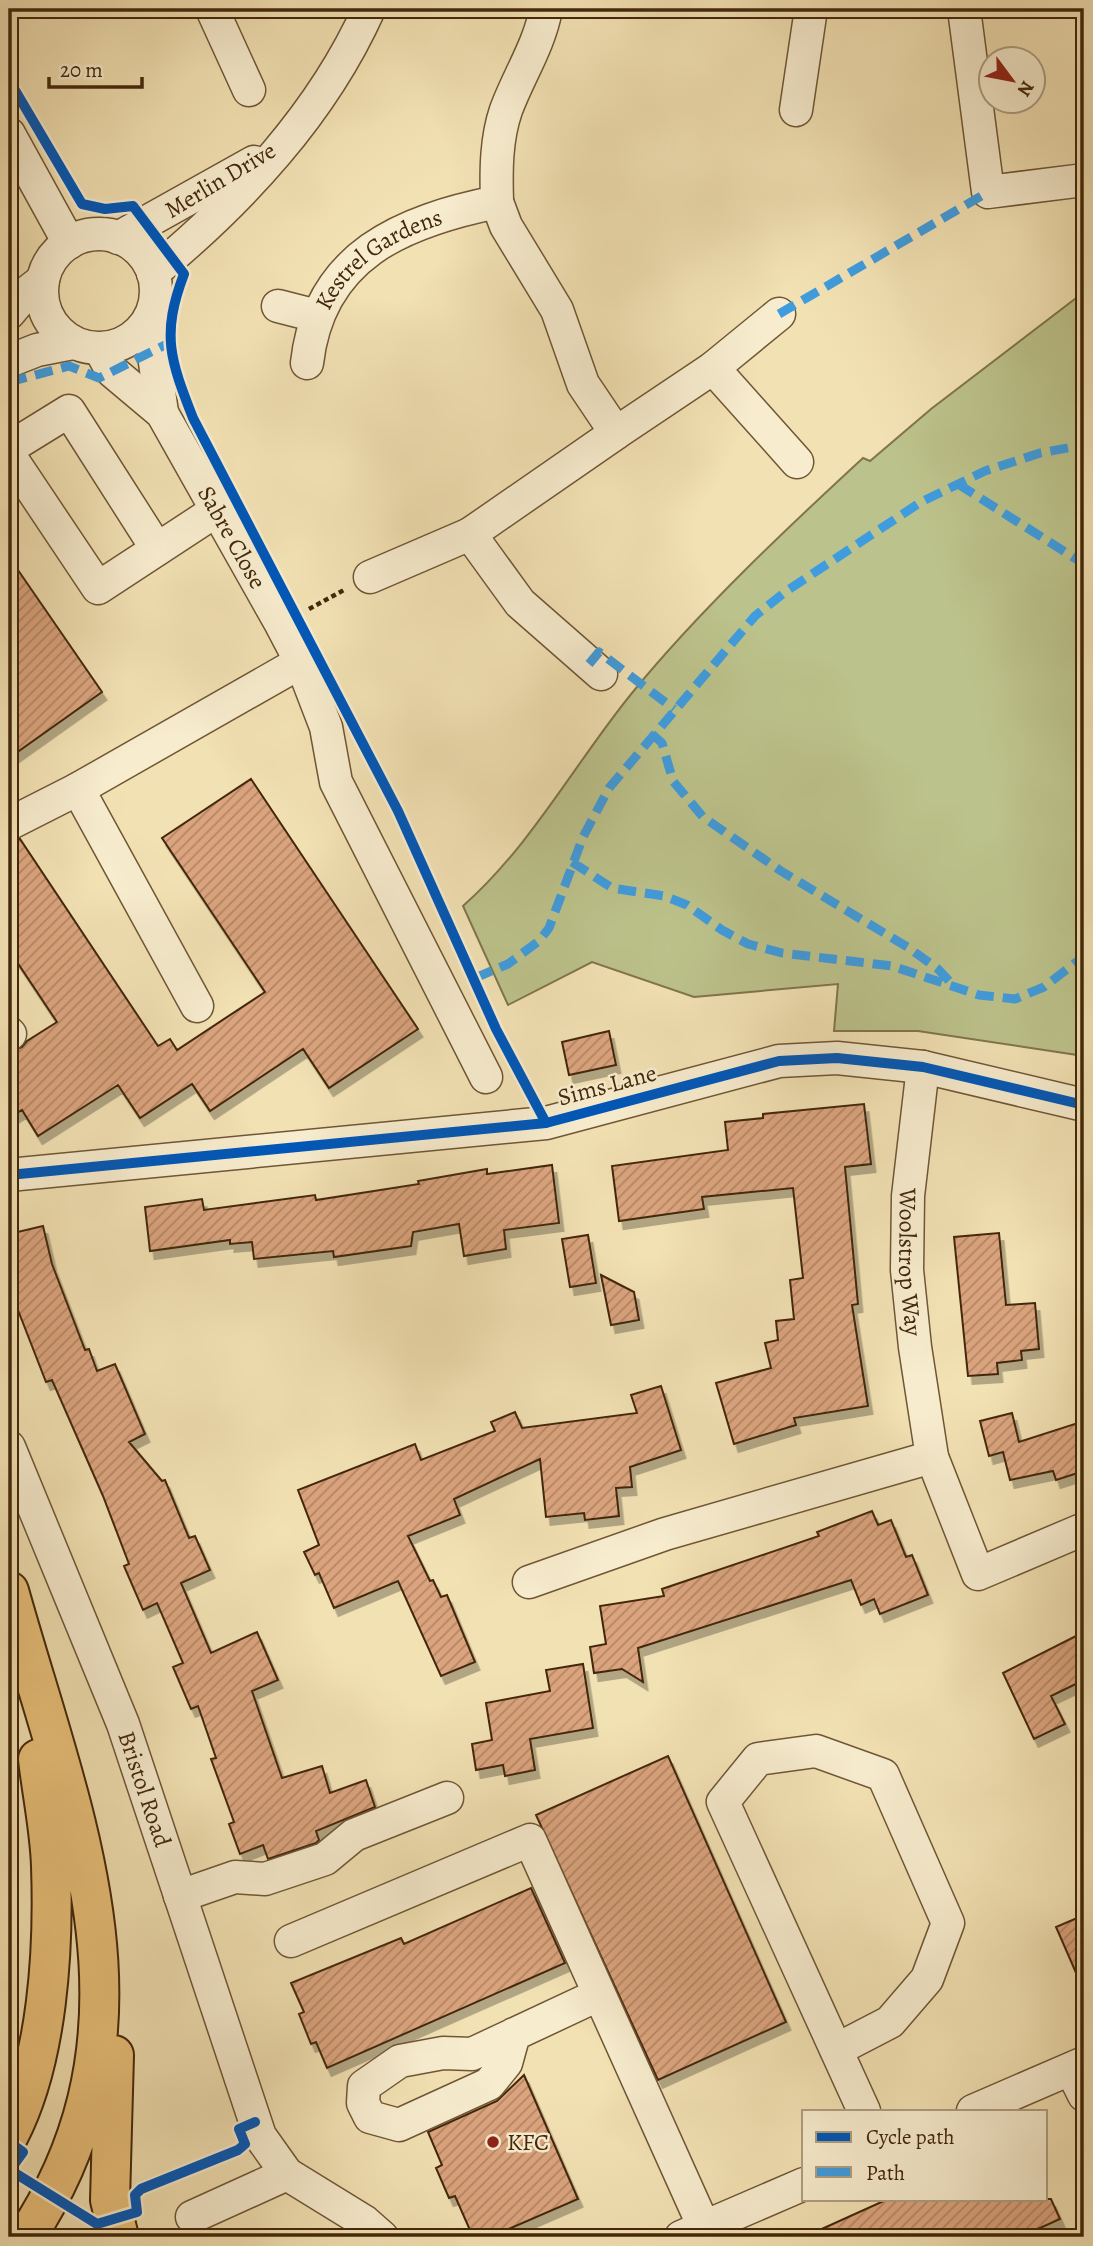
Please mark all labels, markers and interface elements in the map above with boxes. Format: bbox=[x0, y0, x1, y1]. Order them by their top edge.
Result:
scale bar bbox=[49, 46, 142, 90]
north arrow bbox=[978, 46, 1048, 116]
text: 20 m bbox=[60, 56, 103, 84]
text: N bbox=[1011, 76, 1040, 101]
street label: Merlin Drive bbox=[159, 134, 281, 226]
street label: Kestrel Gardens bbox=[307, 201, 446, 315]
street label: Sabre Close bbox=[190, 480, 274, 594]
street label: Sims Lane bbox=[554, 1056, 660, 1114]
street label: Woolstrop Way bbox=[891, 1187, 930, 1338]
street label: Bristol Road bbox=[110, 1727, 179, 1851]
legend bbox=[802, 2110, 1048, 2200]
text: Cycle path bbox=[866, 2123, 955, 2151]
place label: KFC bbox=[507, 2126, 549, 2158]
marker: KFC bbox=[485, 2134, 501, 2150]
text: Path bbox=[866, 2159, 905, 2187]

